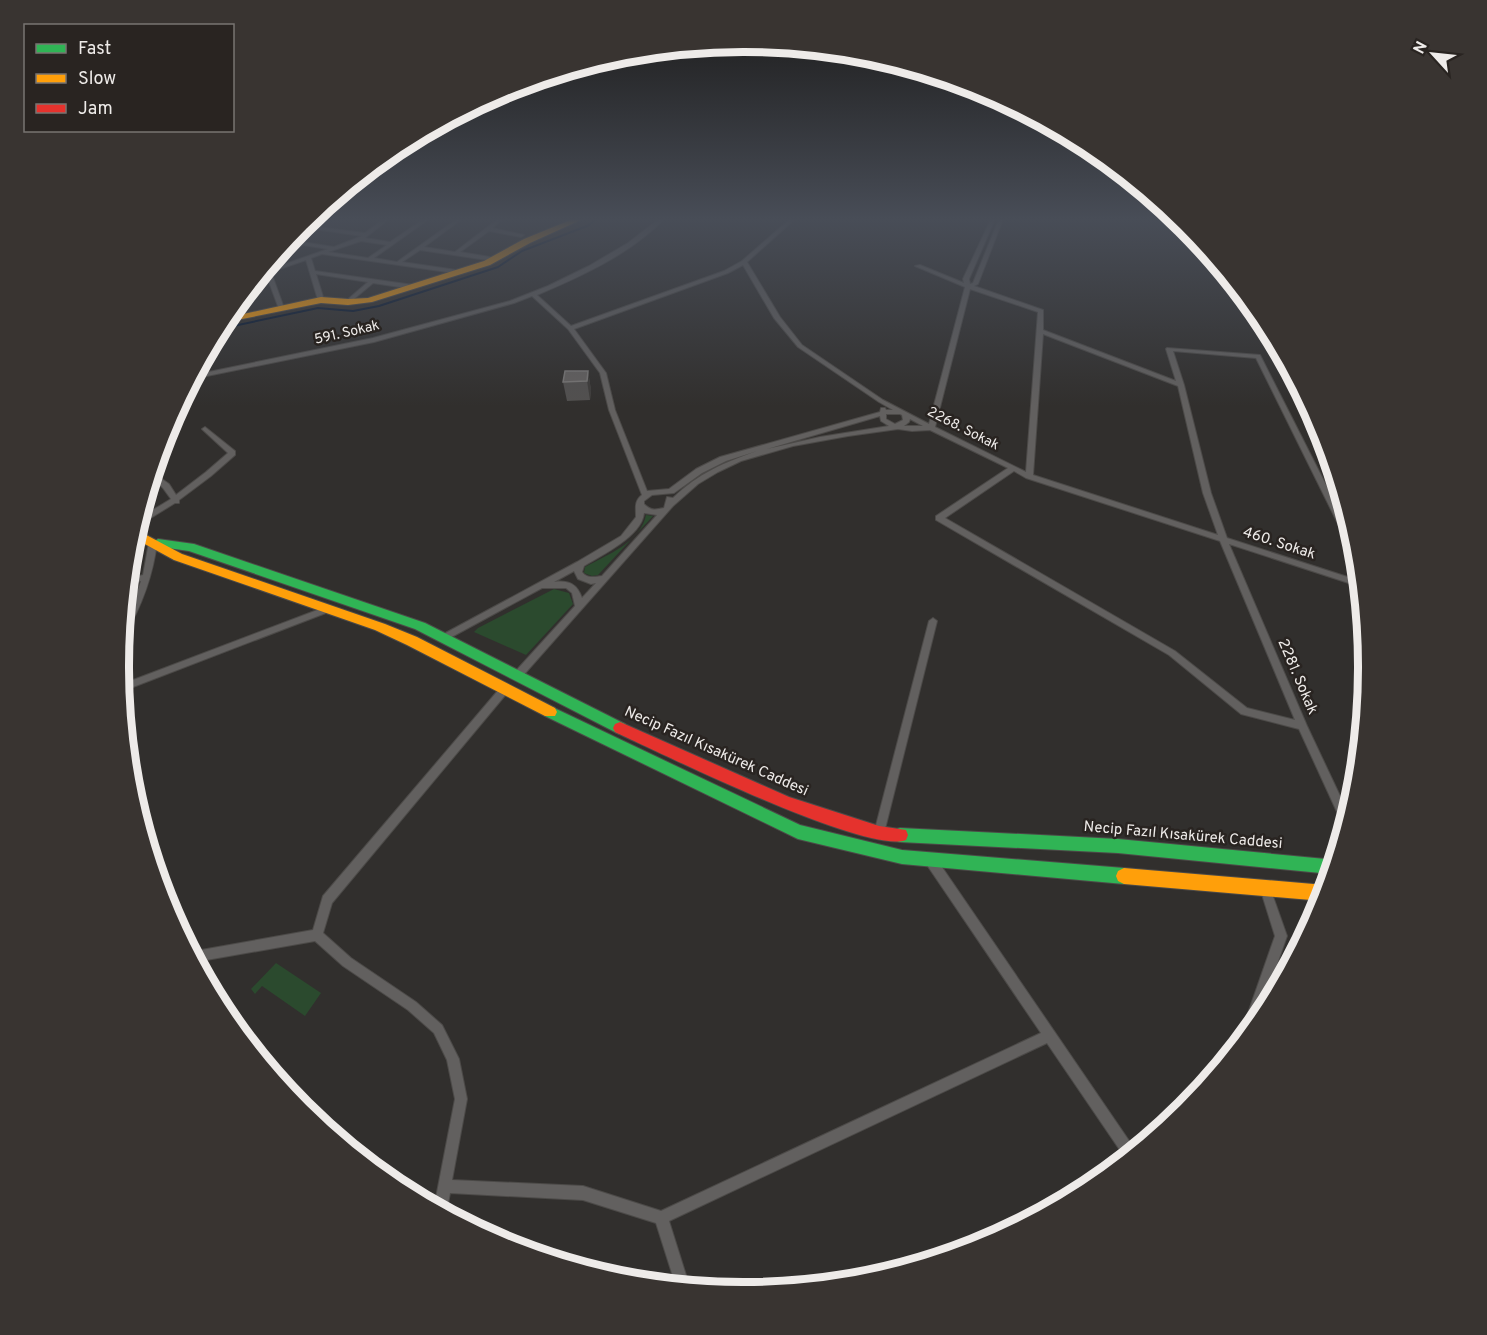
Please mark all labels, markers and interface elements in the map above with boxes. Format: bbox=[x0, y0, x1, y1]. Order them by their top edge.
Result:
legend bbox=[24, 24, 234, 132]
north arrow bbox=[1403, 24, 1463, 84]
text: Fast bbox=[78, 38, 111, 61]
text: N bbox=[1410, 38, 1433, 58]
text: Slow bbox=[78, 68, 116, 91]
text: Jam bbox=[78, 98, 113, 121]
street label: 591. Sokak bbox=[313, 317, 381, 349]
street label: 2268. Sokak bbox=[924, 404, 1002, 454]
street label: 460. Sokak bbox=[1240, 523, 1318, 565]
street label: 2281. Sokak bbox=[1273, 636, 1321, 718]
street label: Necip Fazıl Kısakürek Caddesi bbox=[621, 703, 811, 801]
street label: Necip Fazıl Kısakürek Caddesi bbox=[1083, 818, 1283, 854]

